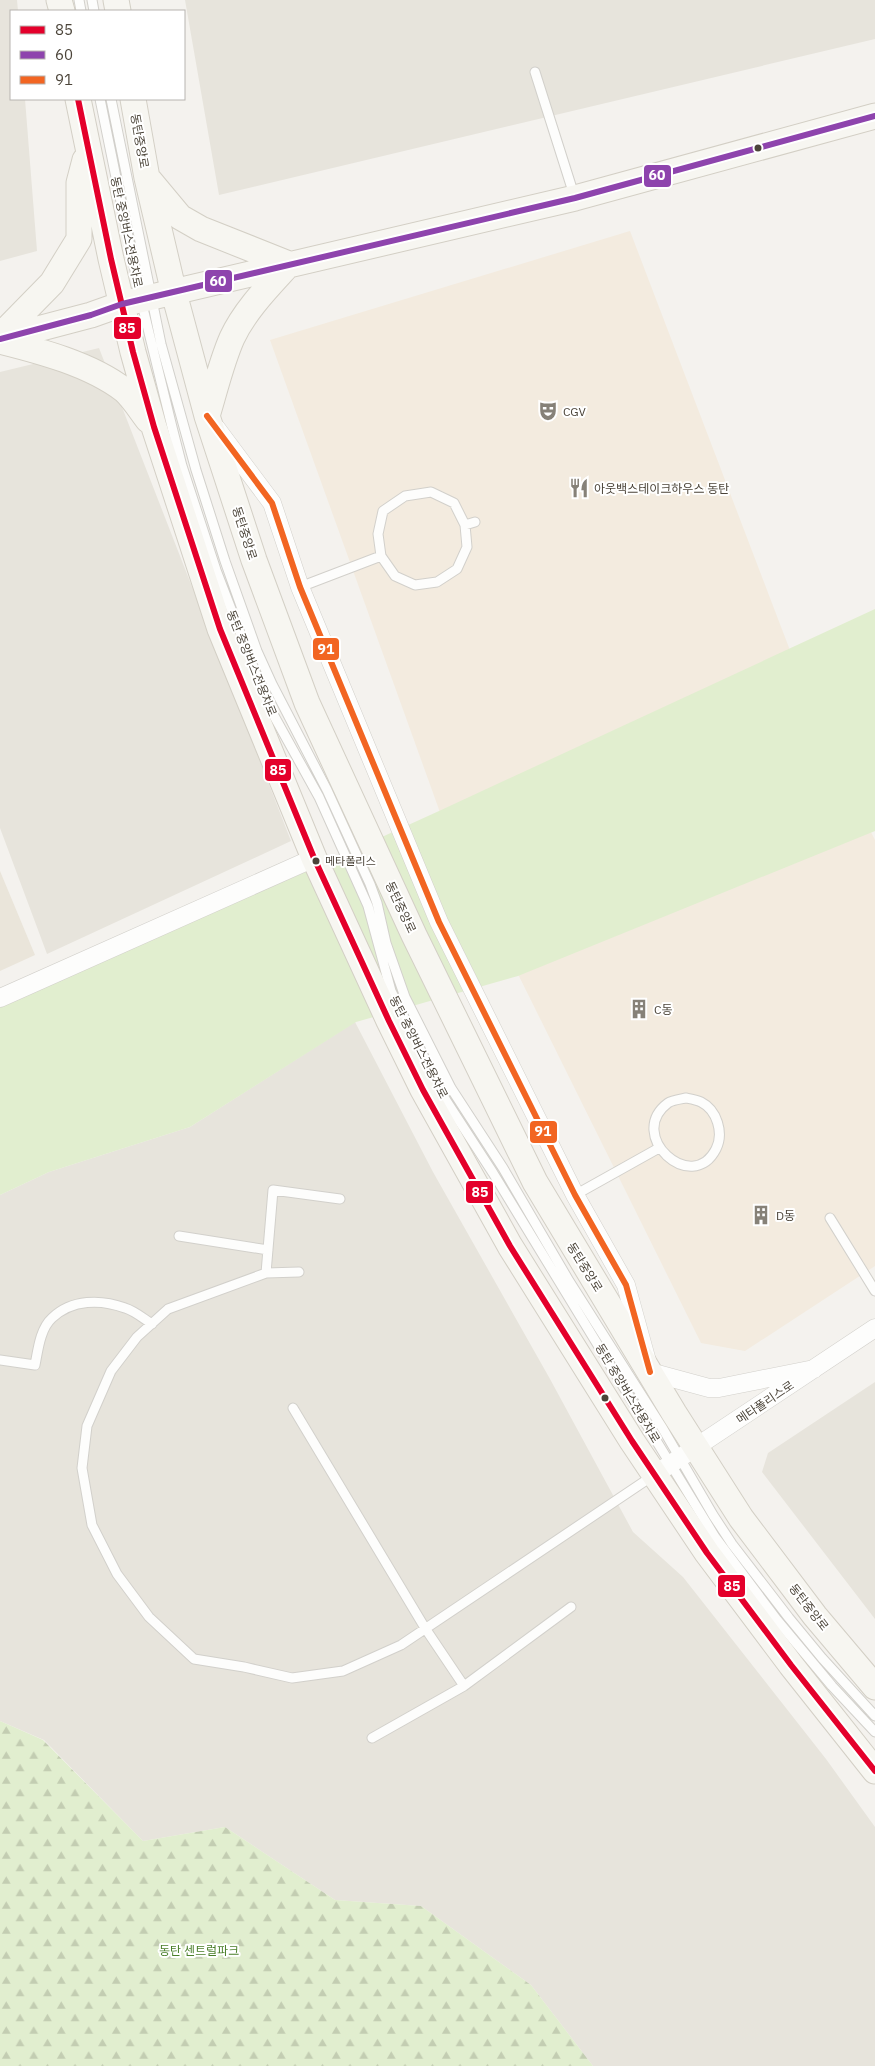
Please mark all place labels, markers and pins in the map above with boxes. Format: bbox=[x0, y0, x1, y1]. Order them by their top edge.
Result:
unlabelled marker bbox=[753, 143, 763, 153]
theatre icon: CGV bbox=[537, 400, 559, 422]
place label: CGV bbox=[563, 404, 586, 419]
restaurant icon: 아웃백스테이크하우스 동탄 bbox=[568, 477, 590, 499]
place label: 아웃백스테이크하우스 동탄 bbox=[594, 481, 729, 496]
place label: 메타폴리스 bbox=[325, 854, 376, 868]
marker: 메타폴리스 bbox=[311, 856, 321, 866]
building icon: C동 bbox=[628, 998, 650, 1020]
place label: C동 bbox=[654, 1002, 673, 1017]
building icon: D동 bbox=[750, 1204, 772, 1226]
place label: D동 bbox=[776, 1208, 795, 1223]
unlabelled marker bbox=[600, 1393, 610, 1403]

